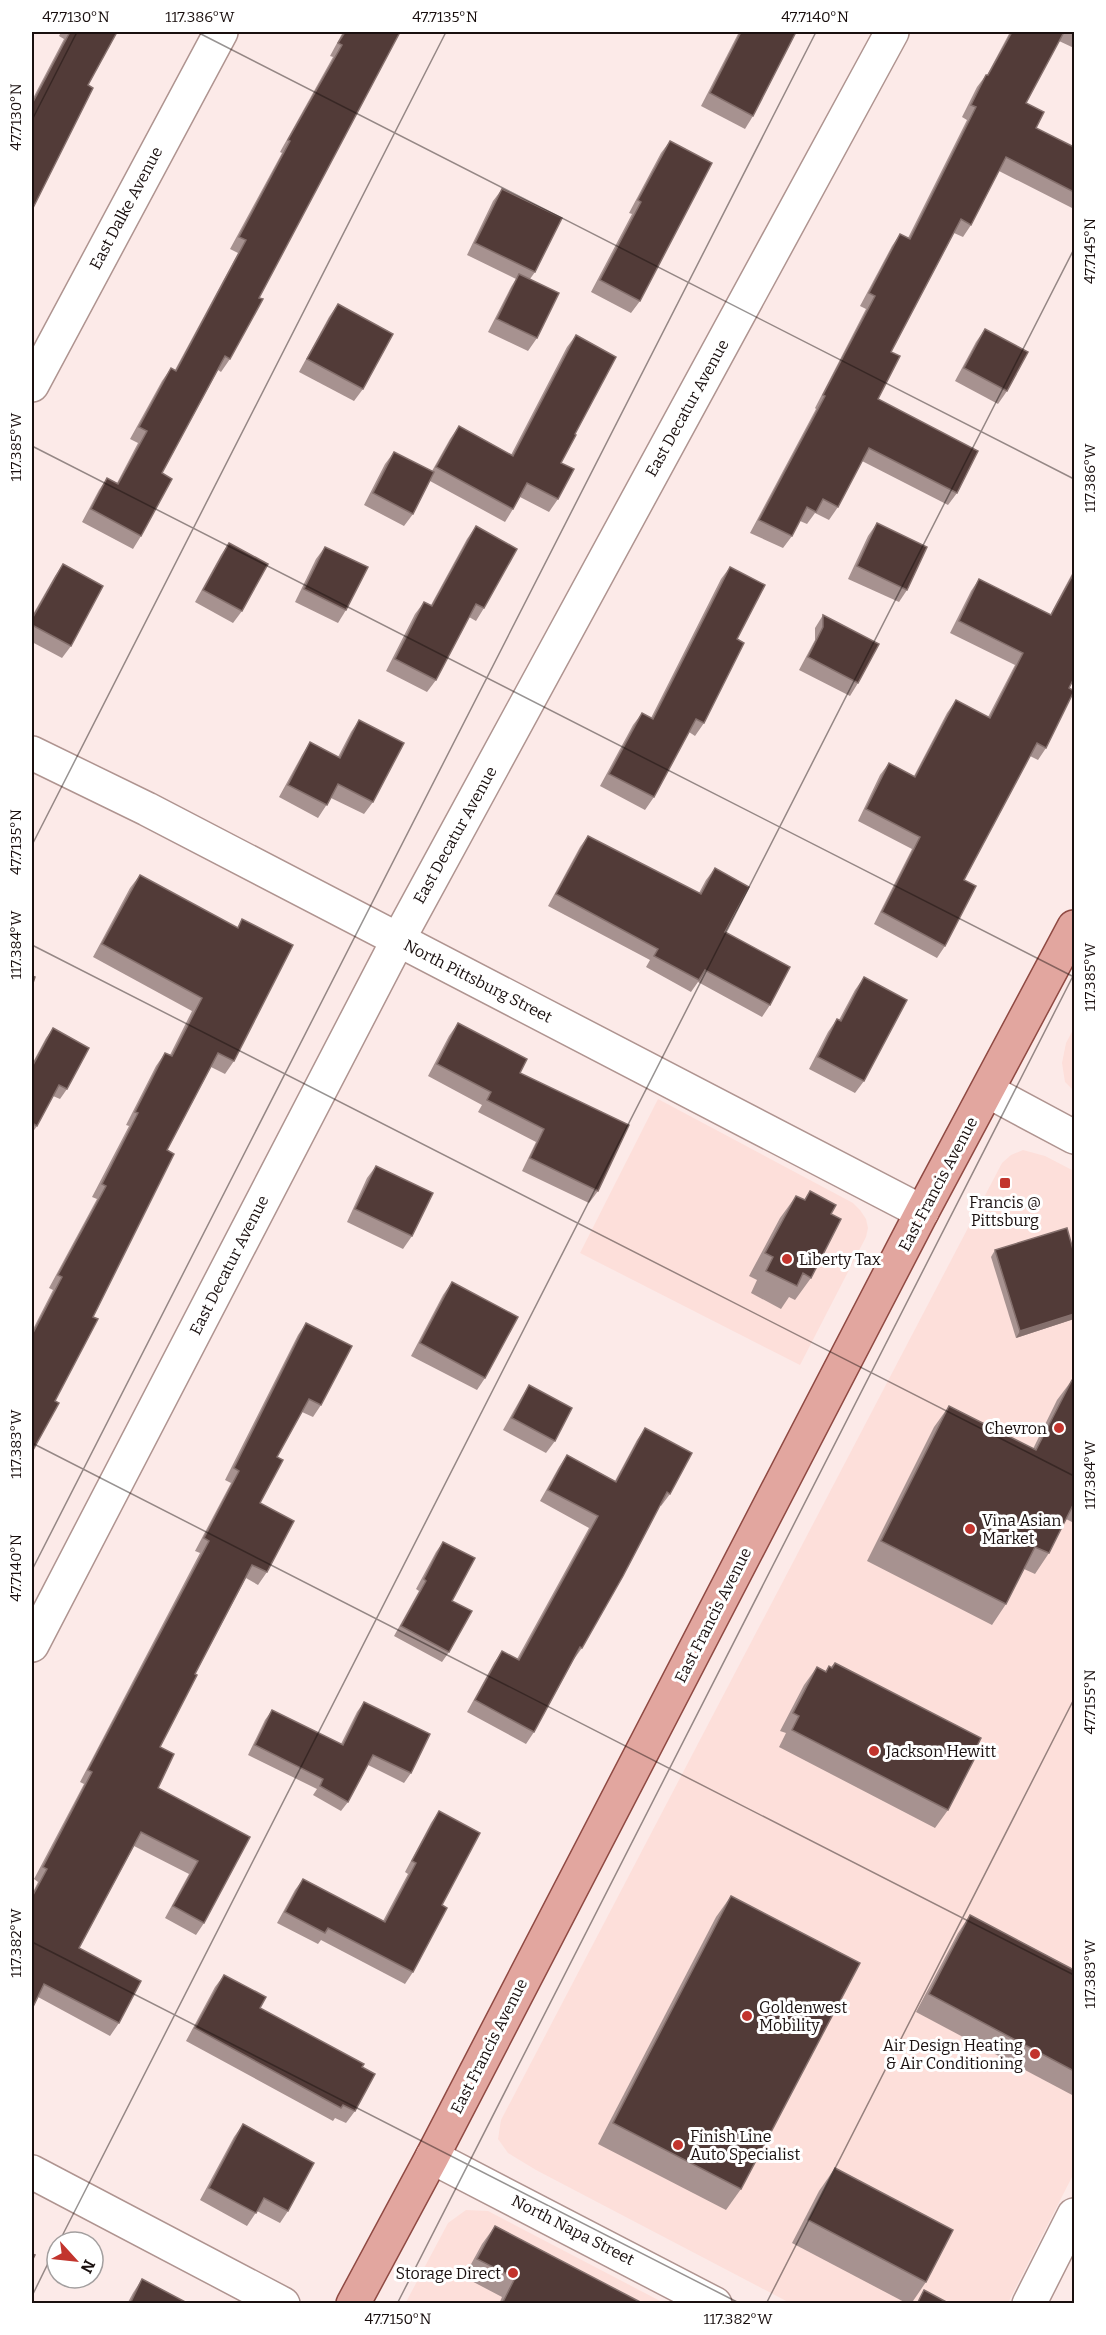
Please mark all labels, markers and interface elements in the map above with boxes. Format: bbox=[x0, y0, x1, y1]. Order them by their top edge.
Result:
text: 47.7130°N bbox=[42, 8, 110, 26]
text: 117.386°W bbox=[165, 8, 235, 26]
text: 47.7135°N bbox=[412, 8, 478, 26]
text: 47.7140°N bbox=[781, 8, 849, 26]
text: 47.7130°N bbox=[7, 83, 25, 151]
street label: East Dalke Avenue bbox=[86, 143, 166, 273]
text: 47.7145°N bbox=[1081, 218, 1099, 284]
street label: East Decatur Avenue bbox=[641, 336, 733, 480]
text: 117.385°W bbox=[7, 412, 25, 481]
text: 117.386°W bbox=[1081, 443, 1099, 513]
street label: East Decatur Avenue bbox=[409, 763, 501, 907]
text: 47.7135°N bbox=[7, 809, 25, 875]
text: 117.384°W bbox=[7, 910, 25, 980]
street label: North Pittsburg Street bbox=[401, 935, 556, 1027]
text: 117.385°W bbox=[1081, 942, 1099, 1011]
street label: East Francis Avenue bbox=[895, 1114, 981, 1254]
marker: Francis @ Pittsburg bbox=[998, 1176, 1012, 1190]
street label: East Decatur Avenue bbox=[186, 1192, 272, 1338]
place label: Francis @ Pittsburg bbox=[969, 1193, 1041, 1230]
place label: Liberty Tax bbox=[799, 1250, 881, 1269]
marker: Liberty Tax bbox=[780, 1252, 794, 1266]
text: 117.383°W bbox=[7, 1409, 25, 1479]
place label: Chevron bbox=[984, 1419, 1047, 1438]
marker: Chevron bbox=[1052, 1421, 1066, 1435]
text: 117.384°W bbox=[1081, 1440, 1099, 1510]
place label: Vina Asian Market bbox=[982, 1511, 1061, 1548]
marker: Vina Asian Market bbox=[963, 1522, 977, 1536]
text: 47.7140°N bbox=[7, 1534, 25, 1602]
street label: East Francis Avenue bbox=[671, 1544, 755, 1686]
text: 47.7155°N bbox=[1081, 1669, 1099, 1735]
place label: Jackson Hewitt bbox=[885, 1742, 997, 1761]
marker: Jackson Hewitt bbox=[867, 1744, 881, 1758]
text: 117.382°W bbox=[7, 1908, 25, 1978]
text: 117.383°W bbox=[1081, 1939, 1099, 2009]
street label: East Francis Avenue bbox=[447, 1975, 531, 2117]
place label: Goldenwest Mobility bbox=[759, 1998, 847, 2035]
marker: Goldenwest Mobility bbox=[740, 2009, 754, 2023]
place label: Air Design Heating & Air Conditioning bbox=[883, 2036, 1023, 2073]
marker: Air Design Heating & Air Conditioning bbox=[1028, 2047, 1042, 2061]
place label: Finish Line Auto Specialist bbox=[690, 2127, 800, 2164]
marker: Finish Line Auto Specialist bbox=[671, 2138, 685, 2152]
street label: North Napa Street bbox=[508, 2191, 638, 2269]
north arrow bbox=[45, 2230, 105, 2290]
text: N bbox=[77, 2257, 99, 2276]
place label: Storage Direct bbox=[396, 2264, 501, 2283]
marker: Storage Direct bbox=[506, 2266, 520, 2280]
text: 47.7150°N bbox=[365, 2310, 432, 2328]
text: 117.382°W bbox=[703, 2310, 773, 2328]

